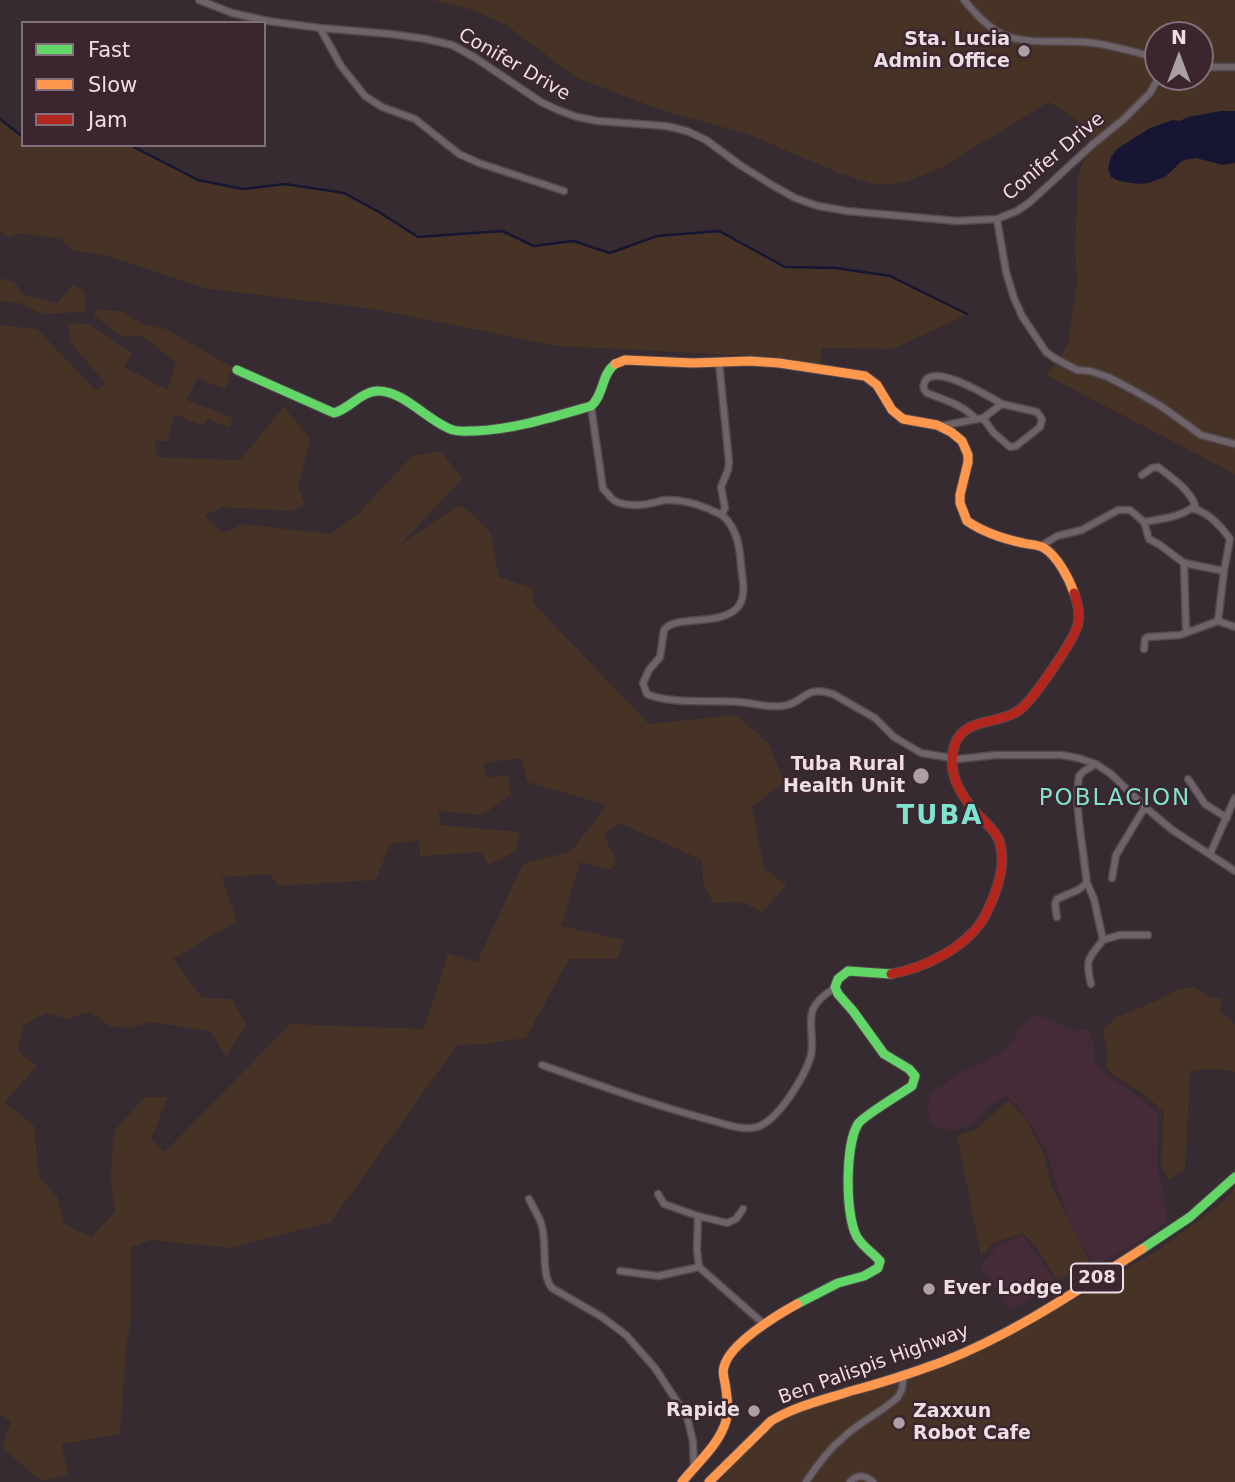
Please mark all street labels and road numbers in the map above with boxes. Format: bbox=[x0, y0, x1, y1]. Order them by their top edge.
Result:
street label: Conifer Drive bbox=[454, 24, 574, 106]
street label: Conifer Drive bbox=[999, 108, 1109, 206]
road number: 208 bbox=[1071, 1264, 1123, 1293]
street label: Ben Palispis Highway bbox=[776, 1320, 972, 1410]

